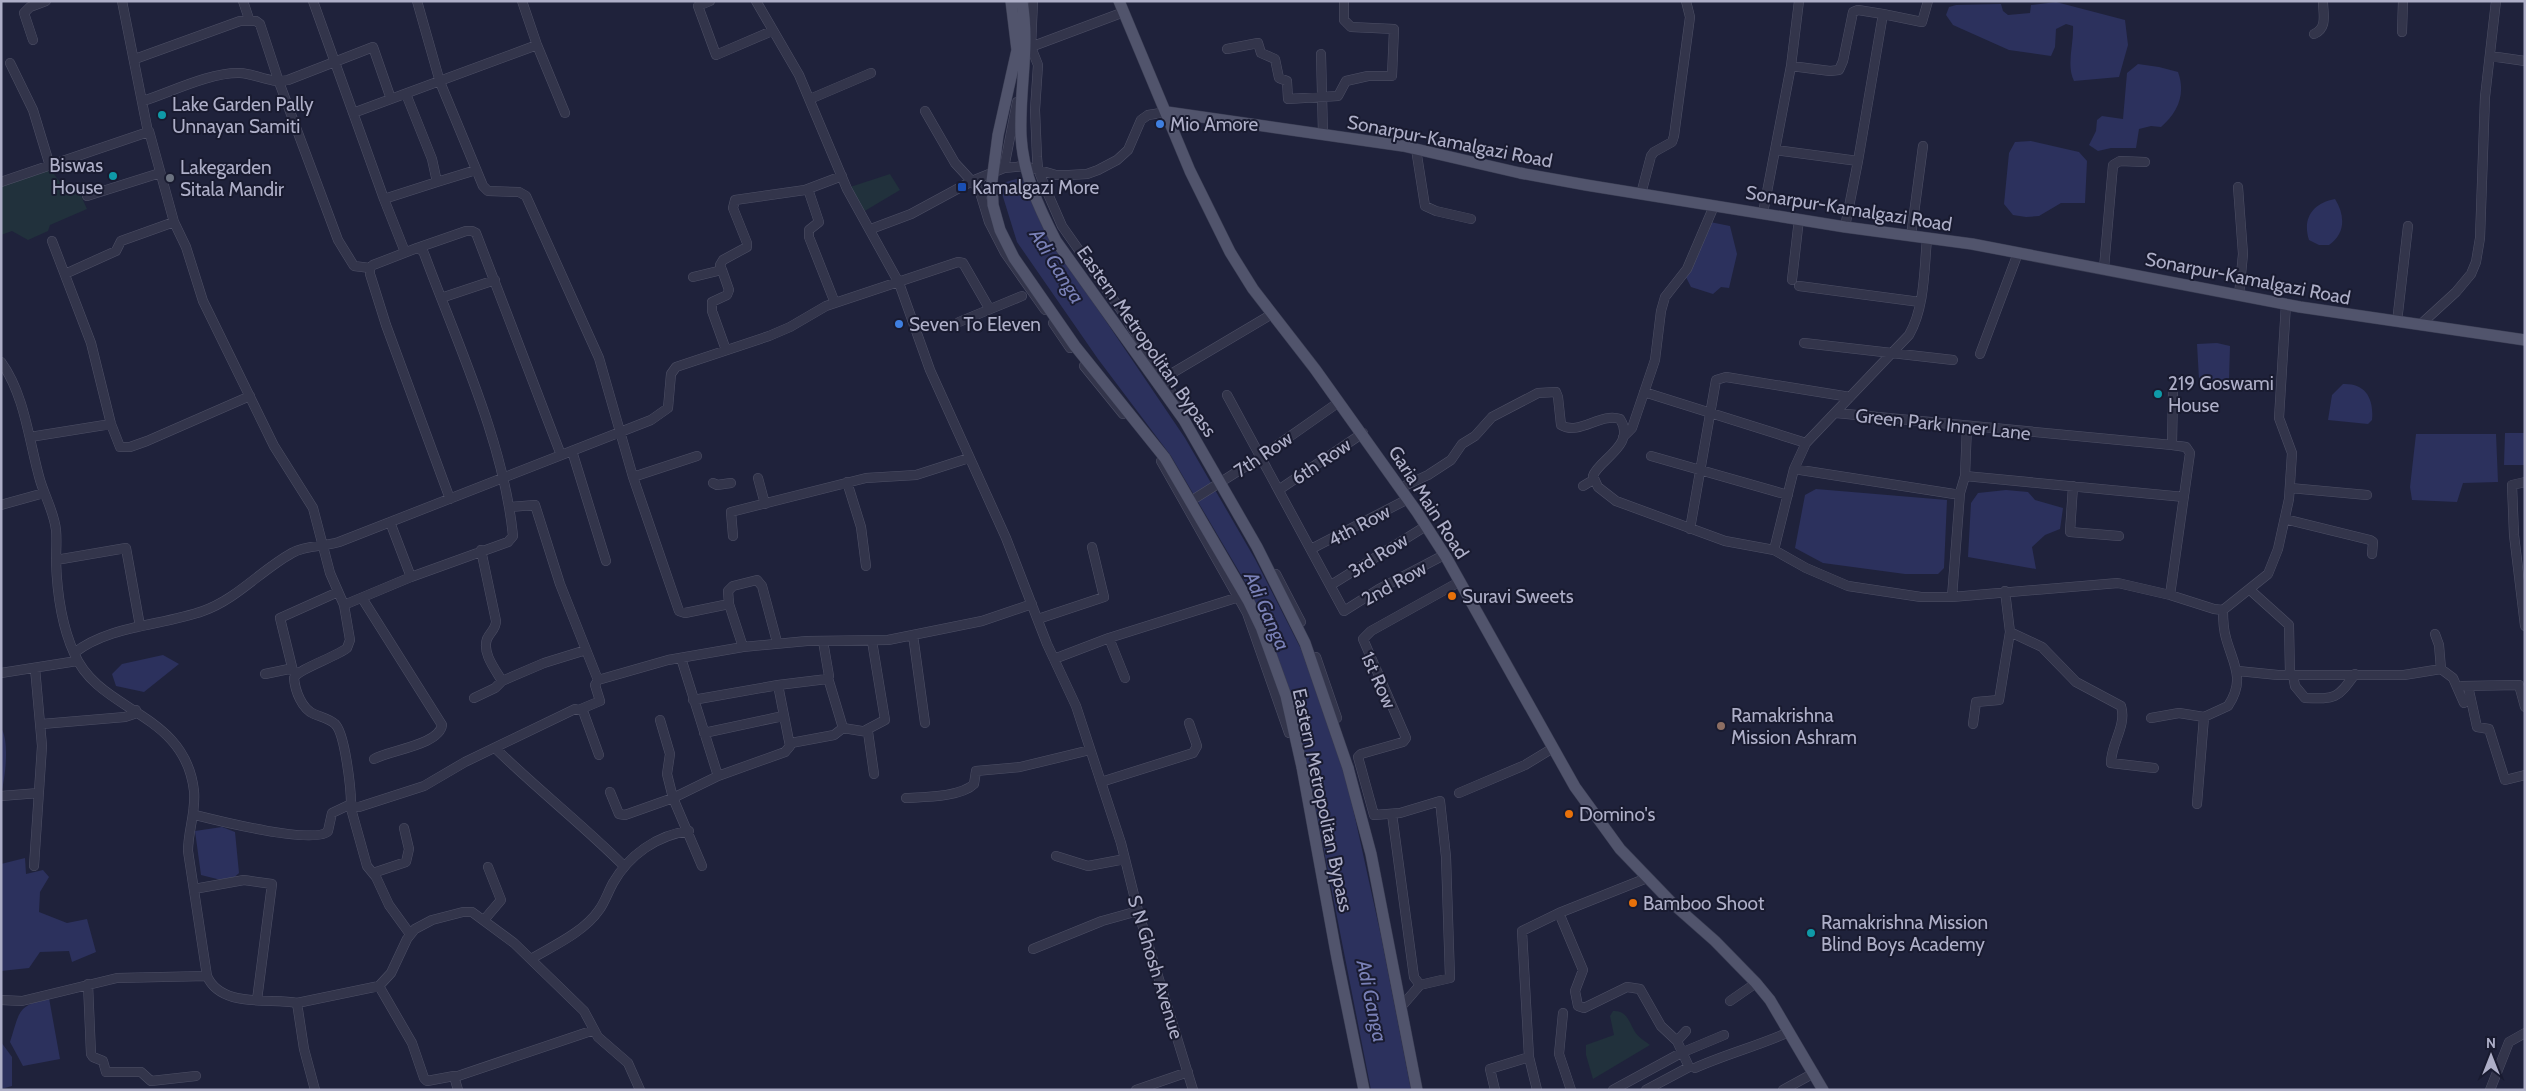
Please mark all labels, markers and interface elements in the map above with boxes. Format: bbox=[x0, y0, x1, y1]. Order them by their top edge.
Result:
place label: Lake Garden Pally Unnayan Samiti bbox=[172, 93, 314, 138]
marker: Lake Garden Pally Unnayan Samiti bbox=[156, 109, 168, 121]
street label: Sonarpur-Kamalgazi Road bbox=[1345, 110, 1555, 173]
place label: Mio Amore bbox=[1170, 113, 1259, 136]
marker: Mio Amore bbox=[1154, 118, 1166, 130]
place label: Biswas House bbox=[49, 154, 103, 199]
place label: Lakegarden Sitala Mandir bbox=[180, 156, 284, 201]
marker: Biswas House bbox=[107, 170, 119, 182]
marker: Lakegarden Sitala Mandir bbox=[164, 172, 176, 184]
place label: Kamalgazi More bbox=[972, 176, 1099, 199]
marker: Kamalgazi More bbox=[956, 181, 968, 193]
street label: Sonarpur-Kamalgazi Road bbox=[1744, 181, 1954, 236]
water label: Adi Ganga bbox=[1024, 223, 1089, 308]
street label: Eastern Metropolitan Bypass bbox=[1072, 241, 1221, 441]
street label: Sonarpur-Kamalgazi Road bbox=[2143, 247, 2353, 310]
place label: Seven To Eleven bbox=[909, 313, 1041, 336]
marker: Seven To Eleven bbox=[893, 318, 905, 330]
place label: 219 Goswami House bbox=[2168, 372, 2274, 417]
marker: 219 Goswami House bbox=[2152, 388, 2164, 400]
street label: Green Park Inner Lane bbox=[1854, 404, 2032, 445]
street label: 7th Row bbox=[1230, 426, 1297, 482]
street label: 6th Row bbox=[1287, 433, 1356, 490]
street label: Garia Main Road bbox=[1384, 442, 1474, 563]
street label: 4th Row bbox=[1324, 499, 1394, 551]
street label: 3rd Row bbox=[1344, 528, 1413, 583]
street label: 2nd Row bbox=[1358, 556, 1431, 611]
water label: Adi Ganga bbox=[1239, 567, 1295, 654]
place label: Suravi Sweets bbox=[1462, 585, 1574, 608]
marker: Suravi Sweets bbox=[1446, 590, 1458, 602]
street label: 1st Row bbox=[1356, 648, 1401, 712]
street label: Eastern Metropolitan Bypass bbox=[1288, 686, 1357, 914]
place label: Ramakrishna Mission Ashram bbox=[1731, 704, 1857, 749]
marker: Ramakrishna Mission Ashram bbox=[1715, 720, 1727, 732]
place label: Domino's bbox=[1579, 803, 1656, 826]
marker: Domino's bbox=[1563, 808, 1575, 820]
street label: S N Ghosh Avenue bbox=[1123, 892, 1188, 1042]
place label: Bamboo Shoot bbox=[1643, 892, 1765, 915]
marker: Bamboo Shoot bbox=[1627, 897, 1639, 909]
place label: Ramakrishna Mission Blind Boys Academy bbox=[1821, 911, 1988, 956]
marker: Ramakrishna Mission Blind Boys Academy bbox=[1805, 927, 1817, 939]
water label: Adi Ganga bbox=[1351, 957, 1392, 1044]
north arrow bbox=[2466, 1031, 2516, 1081]
text: N bbox=[2486, 1034, 2496, 1052]

